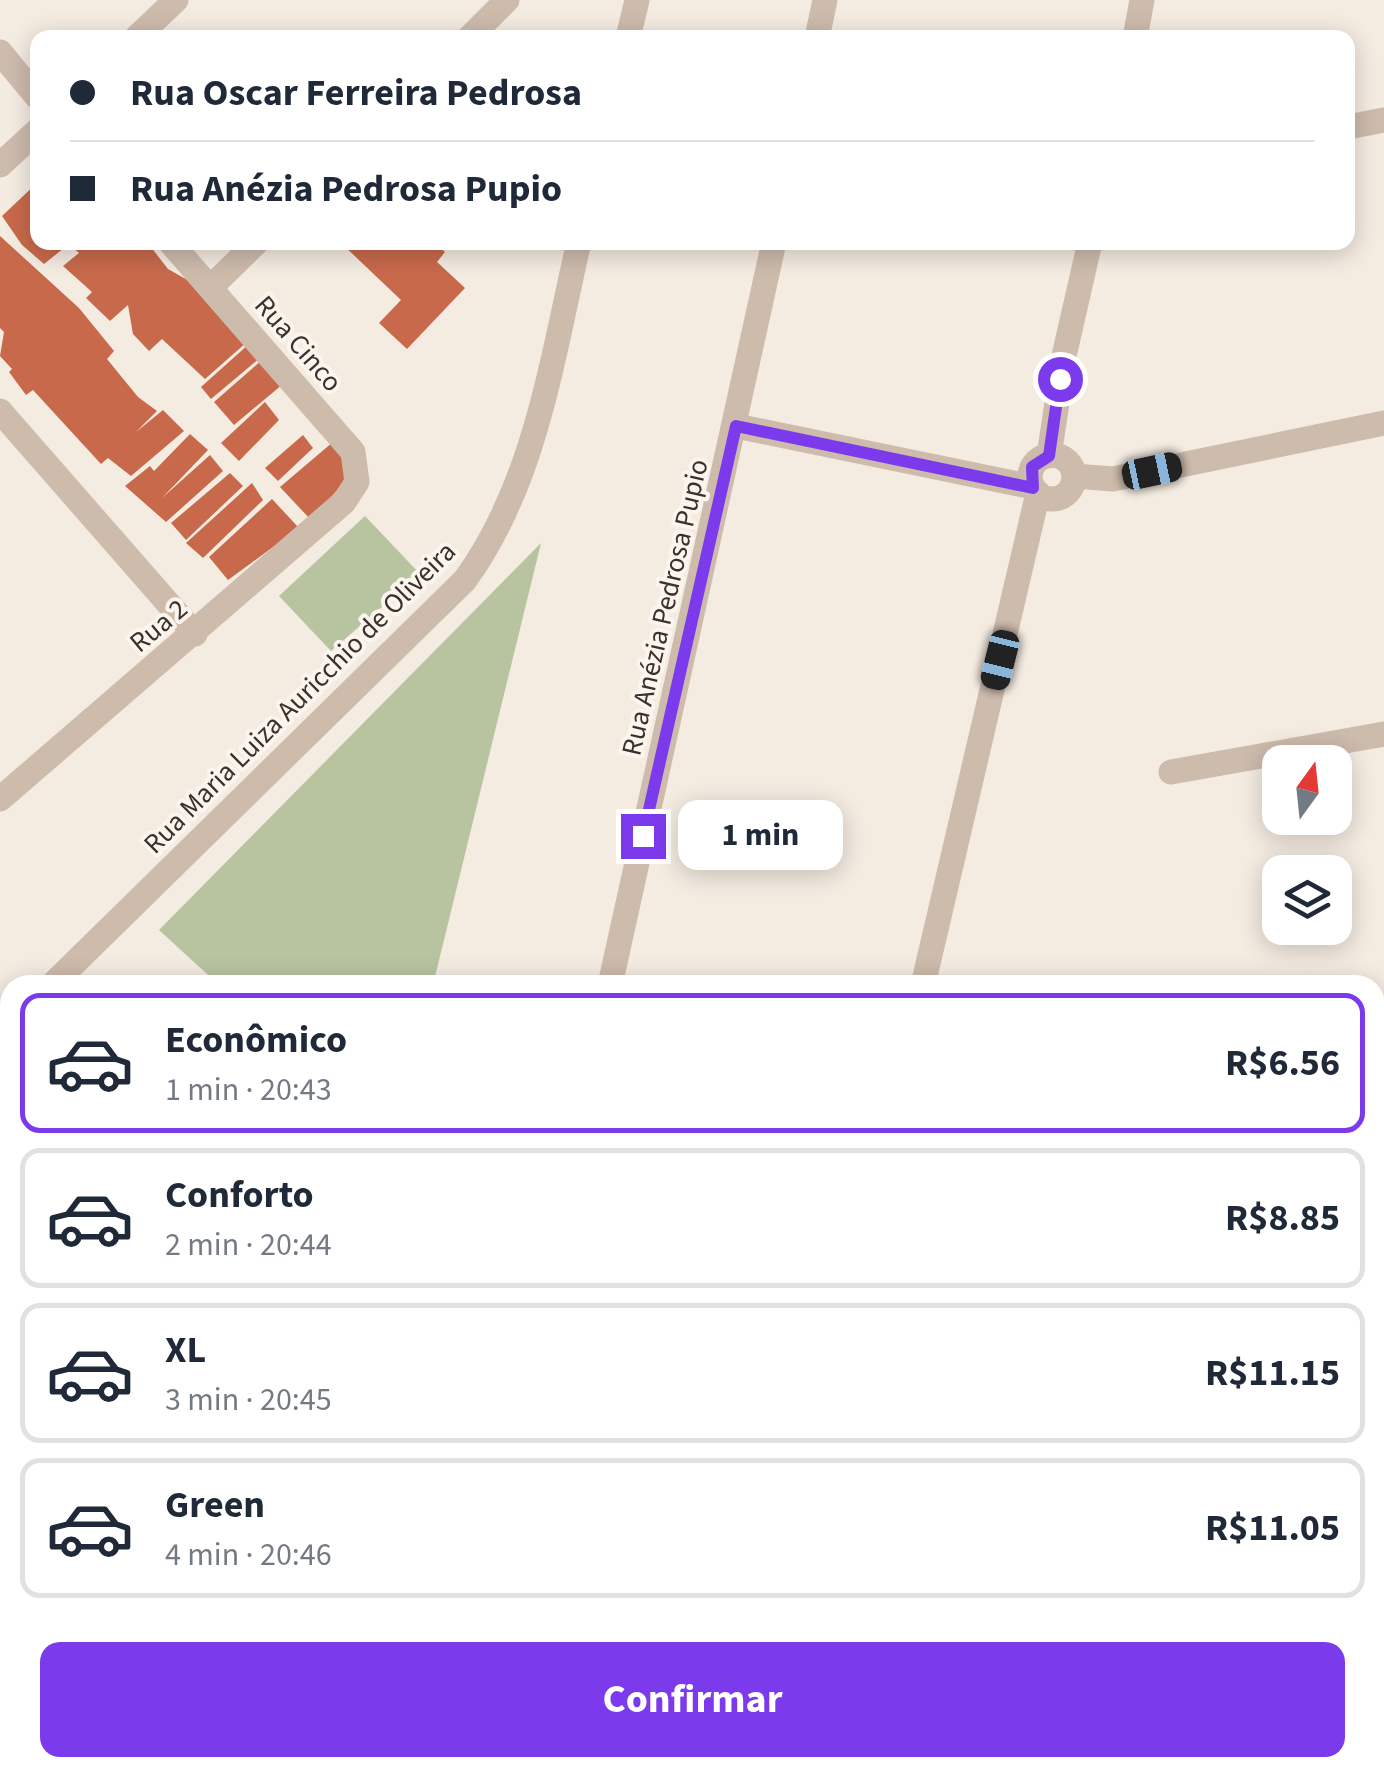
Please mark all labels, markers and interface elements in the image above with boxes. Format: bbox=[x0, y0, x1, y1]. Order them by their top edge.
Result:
text: Rua Oscar Ferreira Pedrosa bbox=[130, 66, 582, 120]
text: Rua Anézia Pedrosa Pupio bbox=[130, 162, 562, 216]
street label: Rua Cinco bbox=[245, 287, 352, 401]
route start bbox=[1038, 357, 1083, 402]
car bbox=[1120, 450, 1184, 492]
street label: Rua Anézia Pedrosa Pupio bbox=[611, 455, 719, 759]
street label: Rua Maria Luiza Auricchio de Oliveira bbox=[134, 532, 465, 863]
street label: Rua 2 bbox=[121, 590, 196, 662]
car bbox=[978, 627, 1022, 693]
north arrow bbox=[1262, 745, 1352, 835]
map controls bbox=[1262, 745, 1352, 945]
callout: 1 min bbox=[678, 801, 843, 871]
text: 1 min bbox=[722, 812, 799, 858]
route end bbox=[621, 814, 666, 859]
button: layers bbox=[1262, 855, 1352, 945]
text: Econômico bbox=[165, 1013, 347, 1067]
icon: car bbox=[45, 1018, 135, 1108]
text: R$6.56 bbox=[1225, 1036, 1340, 1090]
text: 1 min · 20:43 bbox=[165, 1067, 332, 1113]
text: Conforto bbox=[165, 1168, 314, 1222]
icon: car bbox=[45, 1173, 135, 1263]
text: R$8.85 bbox=[1225, 1191, 1340, 1245]
text: 2 min · 20:44 bbox=[165, 1222, 332, 1268]
text: XL bbox=[165, 1323, 206, 1377]
icon: car bbox=[45, 1328, 135, 1418]
text: R$11.15 bbox=[1205, 1346, 1340, 1400]
text: 3 min · 20:45 bbox=[165, 1377, 332, 1423]
text: Green bbox=[165, 1478, 265, 1532]
icon: car bbox=[45, 1483, 135, 1573]
text: R$11.05 bbox=[1205, 1501, 1340, 1555]
text: 4 min · 20:46 bbox=[165, 1532, 332, 1578]
button: Confirmar bbox=[40, 1642, 1345, 1757]

